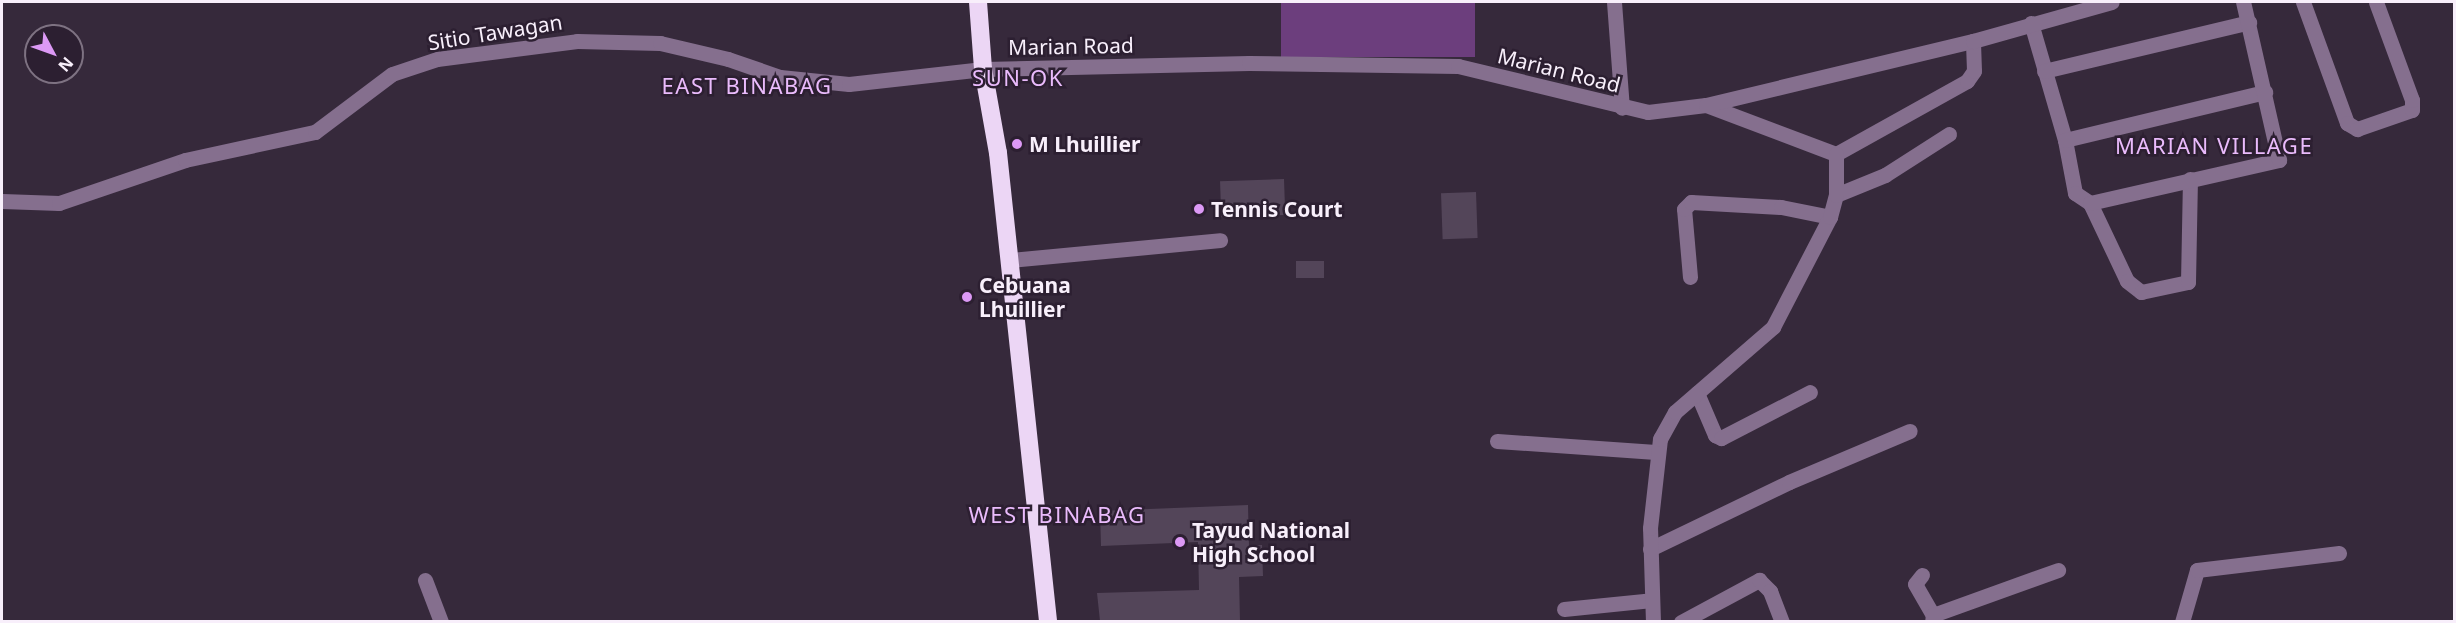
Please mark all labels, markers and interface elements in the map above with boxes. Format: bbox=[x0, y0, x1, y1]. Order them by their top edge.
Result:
street label: Sitio Tawagan bbox=[426, 9, 564, 55]
north arrow bbox=[24, 24, 84, 84]
street label: Marian Road bbox=[1008, 32, 1134, 60]
street label: Marian Road bbox=[1495, 43, 1623, 97]
text: N bbox=[54, 52, 79, 77]
district label: SUN-OK bbox=[972, 65, 1064, 91]
district label: EAST BINABAG bbox=[662, 73, 832, 99]
place label: M Lhuillier bbox=[1029, 131, 1140, 157]
district label: MARIAN VILLAGE bbox=[2115, 133, 2313, 159]
marker: M Lhuillier bbox=[1010, 137, 1024, 151]
place label: Tennis Court bbox=[1211, 196, 1343, 222]
marker: Tennis Court bbox=[1192, 202, 1206, 216]
place label: Cebuana Lhuillier bbox=[979, 272, 1071, 322]
marker: Cebuana Lhuillier bbox=[960, 290, 974, 304]
district label: WEST BINABAG bbox=[968, 502, 1146, 528]
place label: Tayud National High School bbox=[1192, 517, 1350, 567]
marker: Tayud National High School bbox=[1173, 535, 1187, 549]

